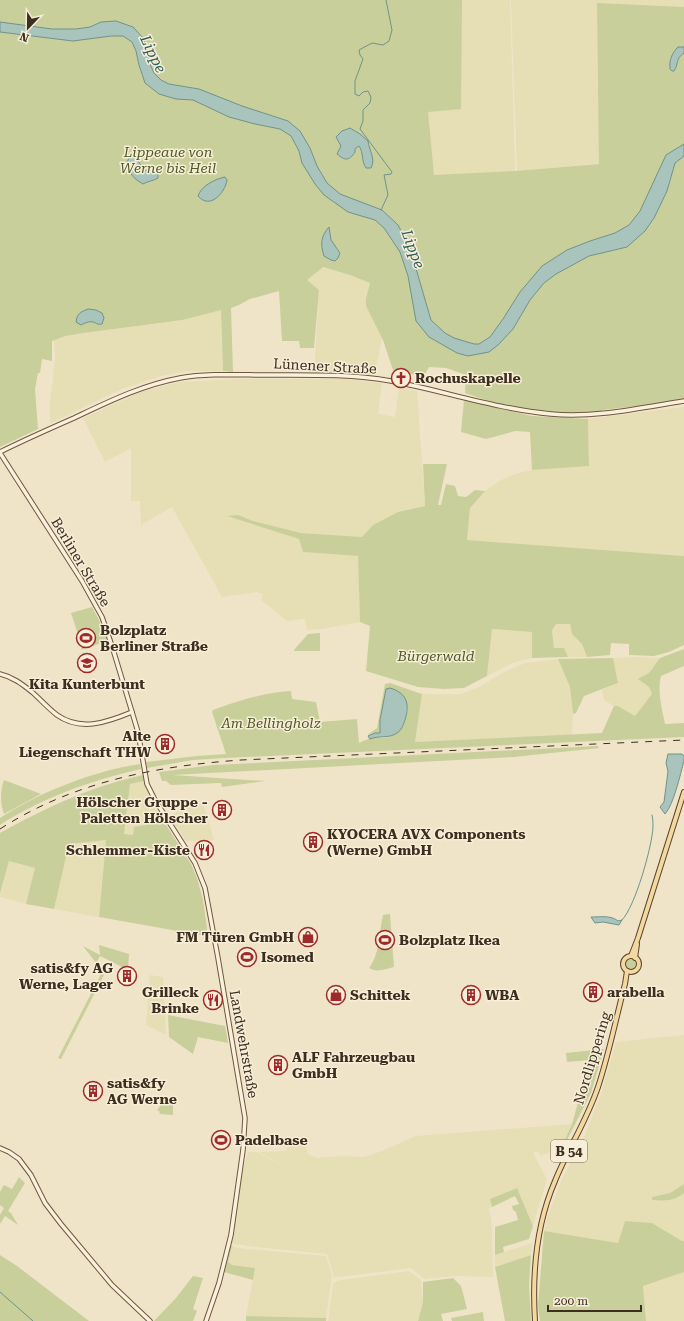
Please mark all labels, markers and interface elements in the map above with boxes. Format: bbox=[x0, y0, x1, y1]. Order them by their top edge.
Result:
north arrow bbox=[8, 8, 48, 48]
text: N bbox=[18, 29, 31, 44]
water label: Lippe bbox=[136, 31, 170, 76]
park label: Lippeaue von Werne bis Heil bbox=[120, 144, 216, 176]
water label: Lippe bbox=[397, 226, 429, 271]
street label: Lünener Straße bbox=[273, 355, 377, 377]
church icon: Rochuskapelle bbox=[390, 367, 412, 389]
place label: Rochuskapelle bbox=[415, 370, 521, 386]
street label: Berliner Straße bbox=[48, 515, 114, 610]
place label: Bolzplatz Berliner Straße bbox=[100, 622, 208, 654]
sports icon: Bolzplatz Berliner Straße bbox=[75, 627, 97, 649]
park label: Bürgerwald bbox=[397, 648, 475, 664]
school or university icon: Kita Kunterbunt bbox=[76, 652, 98, 674]
place label: Kita Kunterbunt bbox=[29, 676, 145, 692]
park label: Am Bellingholz bbox=[220, 715, 321, 731]
place label: Alte Liegenschaft THW bbox=[19, 728, 152, 760]
building icon: Alte Liegenschaft THW bbox=[154, 733, 176, 755]
place label: Hölscher Gruppe - Paletten Hölscher bbox=[76, 794, 209, 826]
building icon: Hölscher Gruppe - Paletten Hölscher bbox=[211, 799, 233, 821]
place label: KYOCERA AVX Components (Werne) GmbH bbox=[327, 826, 525, 858]
building icon: KYOCERA AVX Components (Werne) GmbH bbox=[302, 831, 324, 853]
restaurant icon: Schlemmer-Kiste bbox=[193, 839, 215, 861]
place label: Schlemmer-Kiste bbox=[66, 842, 190, 858]
shop icon: FM Türen GmbH bbox=[297, 926, 319, 948]
place label: FM Türen GmbH bbox=[176, 929, 294, 945]
sports icon: Bolzplatz Ikea bbox=[374, 929, 396, 951]
place label: Bolzplatz Ikea bbox=[399, 932, 501, 948]
sports icon: Isomed bbox=[236, 946, 258, 968]
place label: Isomed bbox=[261, 949, 315, 965]
place label: satis&fy AG Werne, Lager bbox=[19, 960, 114, 992]
building icon: satis&fy AG Werne, Lager bbox=[116, 965, 138, 987]
building icon: arabella bbox=[582, 981, 604, 1003]
place label: Grilleck Brinke bbox=[142, 984, 199, 1016]
shop icon: Schittek bbox=[325, 984, 347, 1006]
building icon: WBA bbox=[460, 984, 482, 1006]
place label: arabella bbox=[607, 984, 665, 1000]
place label: Schittek bbox=[350, 987, 411, 1003]
place label: WBA bbox=[485, 987, 519, 1003]
restaurant icon: Grilleck Brinke bbox=[202, 989, 224, 1011]
street label: Landwehrstraße bbox=[227, 989, 261, 1100]
street label: Nordlippering bbox=[570, 1010, 614, 1106]
place label: ALF Fahrzeugbau GmbH bbox=[292, 1049, 415, 1081]
building icon: ALF Fahrzeugbau GmbH bbox=[267, 1054, 289, 1076]
place label: satis&fy AG Werne bbox=[107, 1075, 177, 1107]
building icon: satis&fy AG Werne bbox=[82, 1080, 104, 1102]
sports icon: Padelbase bbox=[210, 1129, 232, 1151]
place label: Padelbase bbox=[235, 1132, 308, 1148]
road number: B 54 bbox=[551, 1140, 587, 1162]
scale bar bbox=[548, 1287, 641, 1313]
text: 200 m bbox=[554, 1294, 588, 1308]

